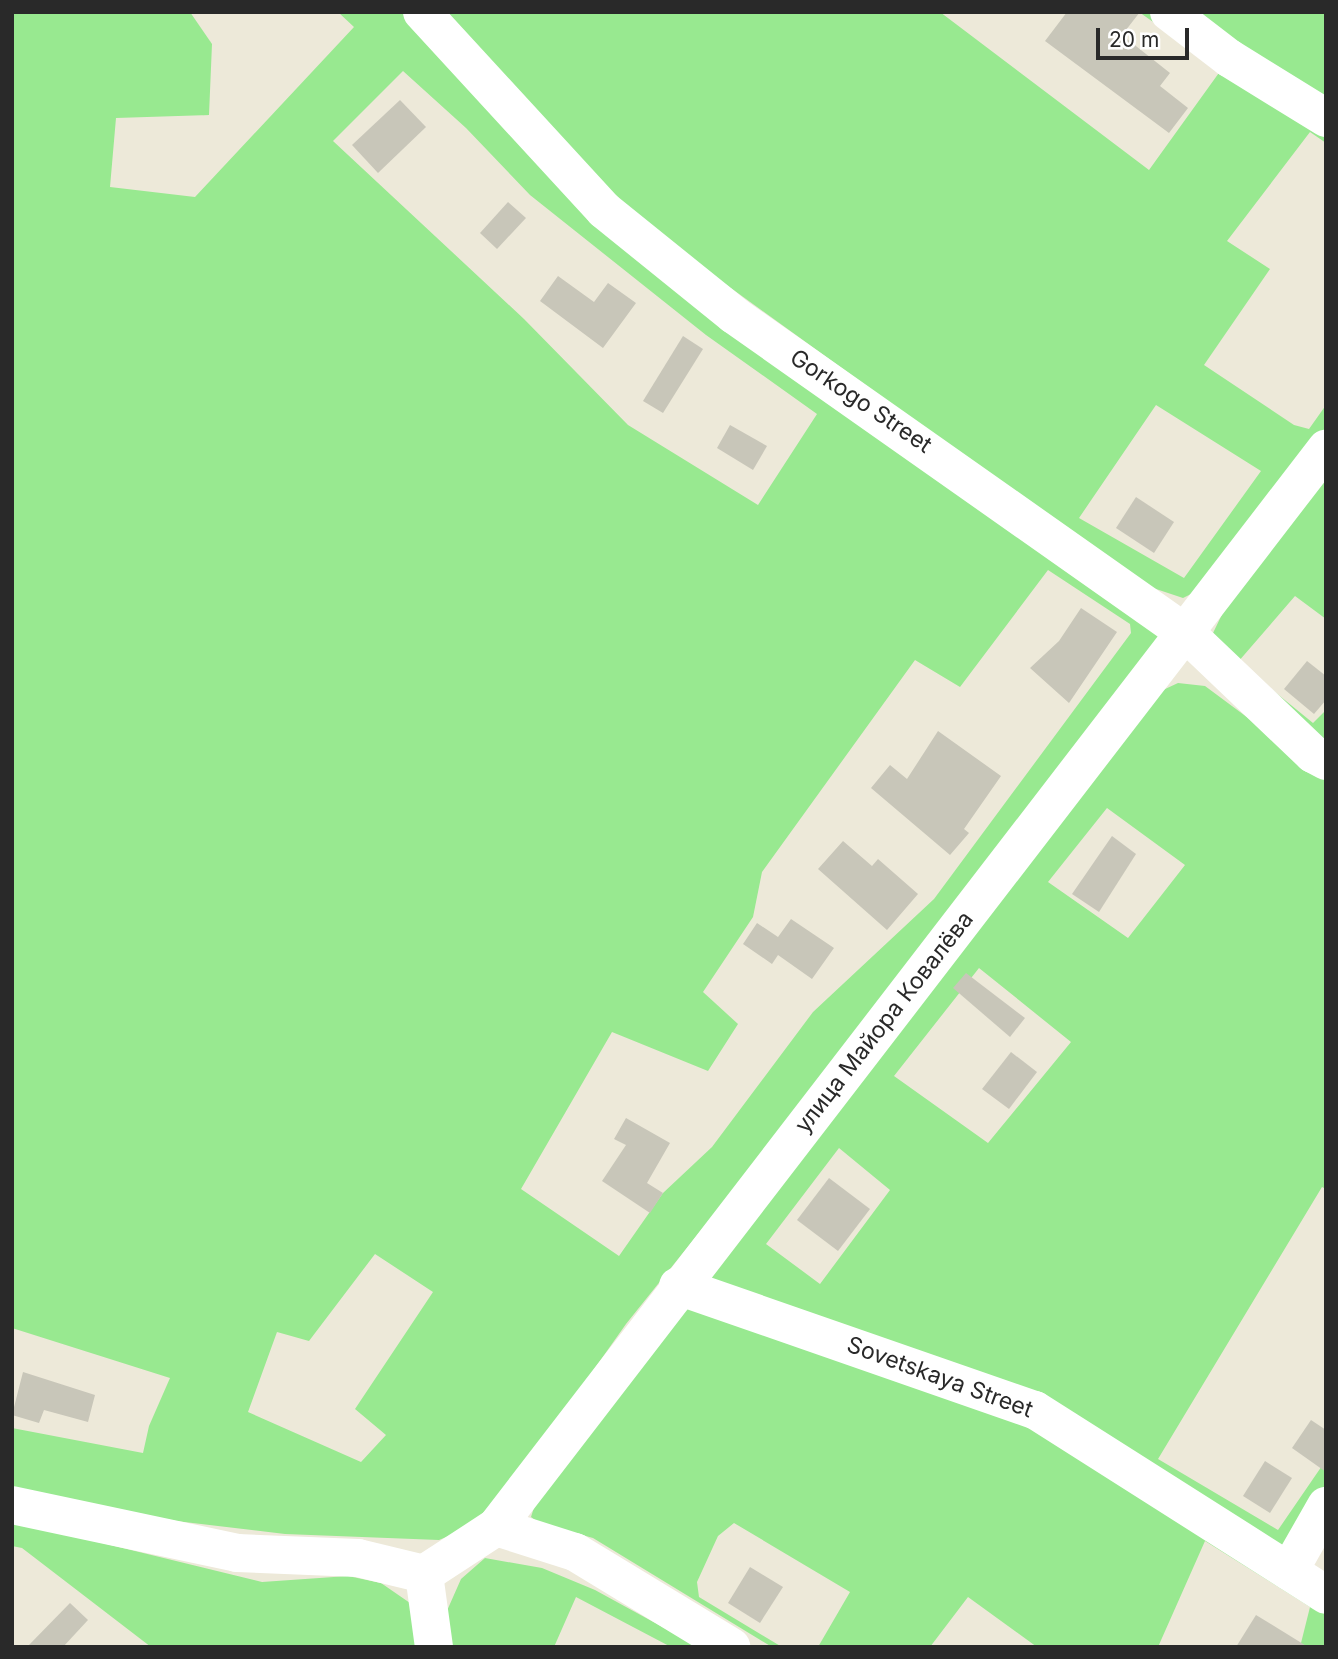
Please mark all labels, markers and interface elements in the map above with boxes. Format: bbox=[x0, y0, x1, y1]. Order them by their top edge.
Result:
scale bar bbox=[1100, 14, 1193, 58]
text: 20 m bbox=[1109, 27, 1159, 52]
street label: Gorkogo Street bbox=[785, 343, 937, 459]
street label: улица Майора Ковалёва bbox=[789, 906, 979, 1138]
street label: Sovetskaya Street bbox=[843, 1331, 1037, 1423]

